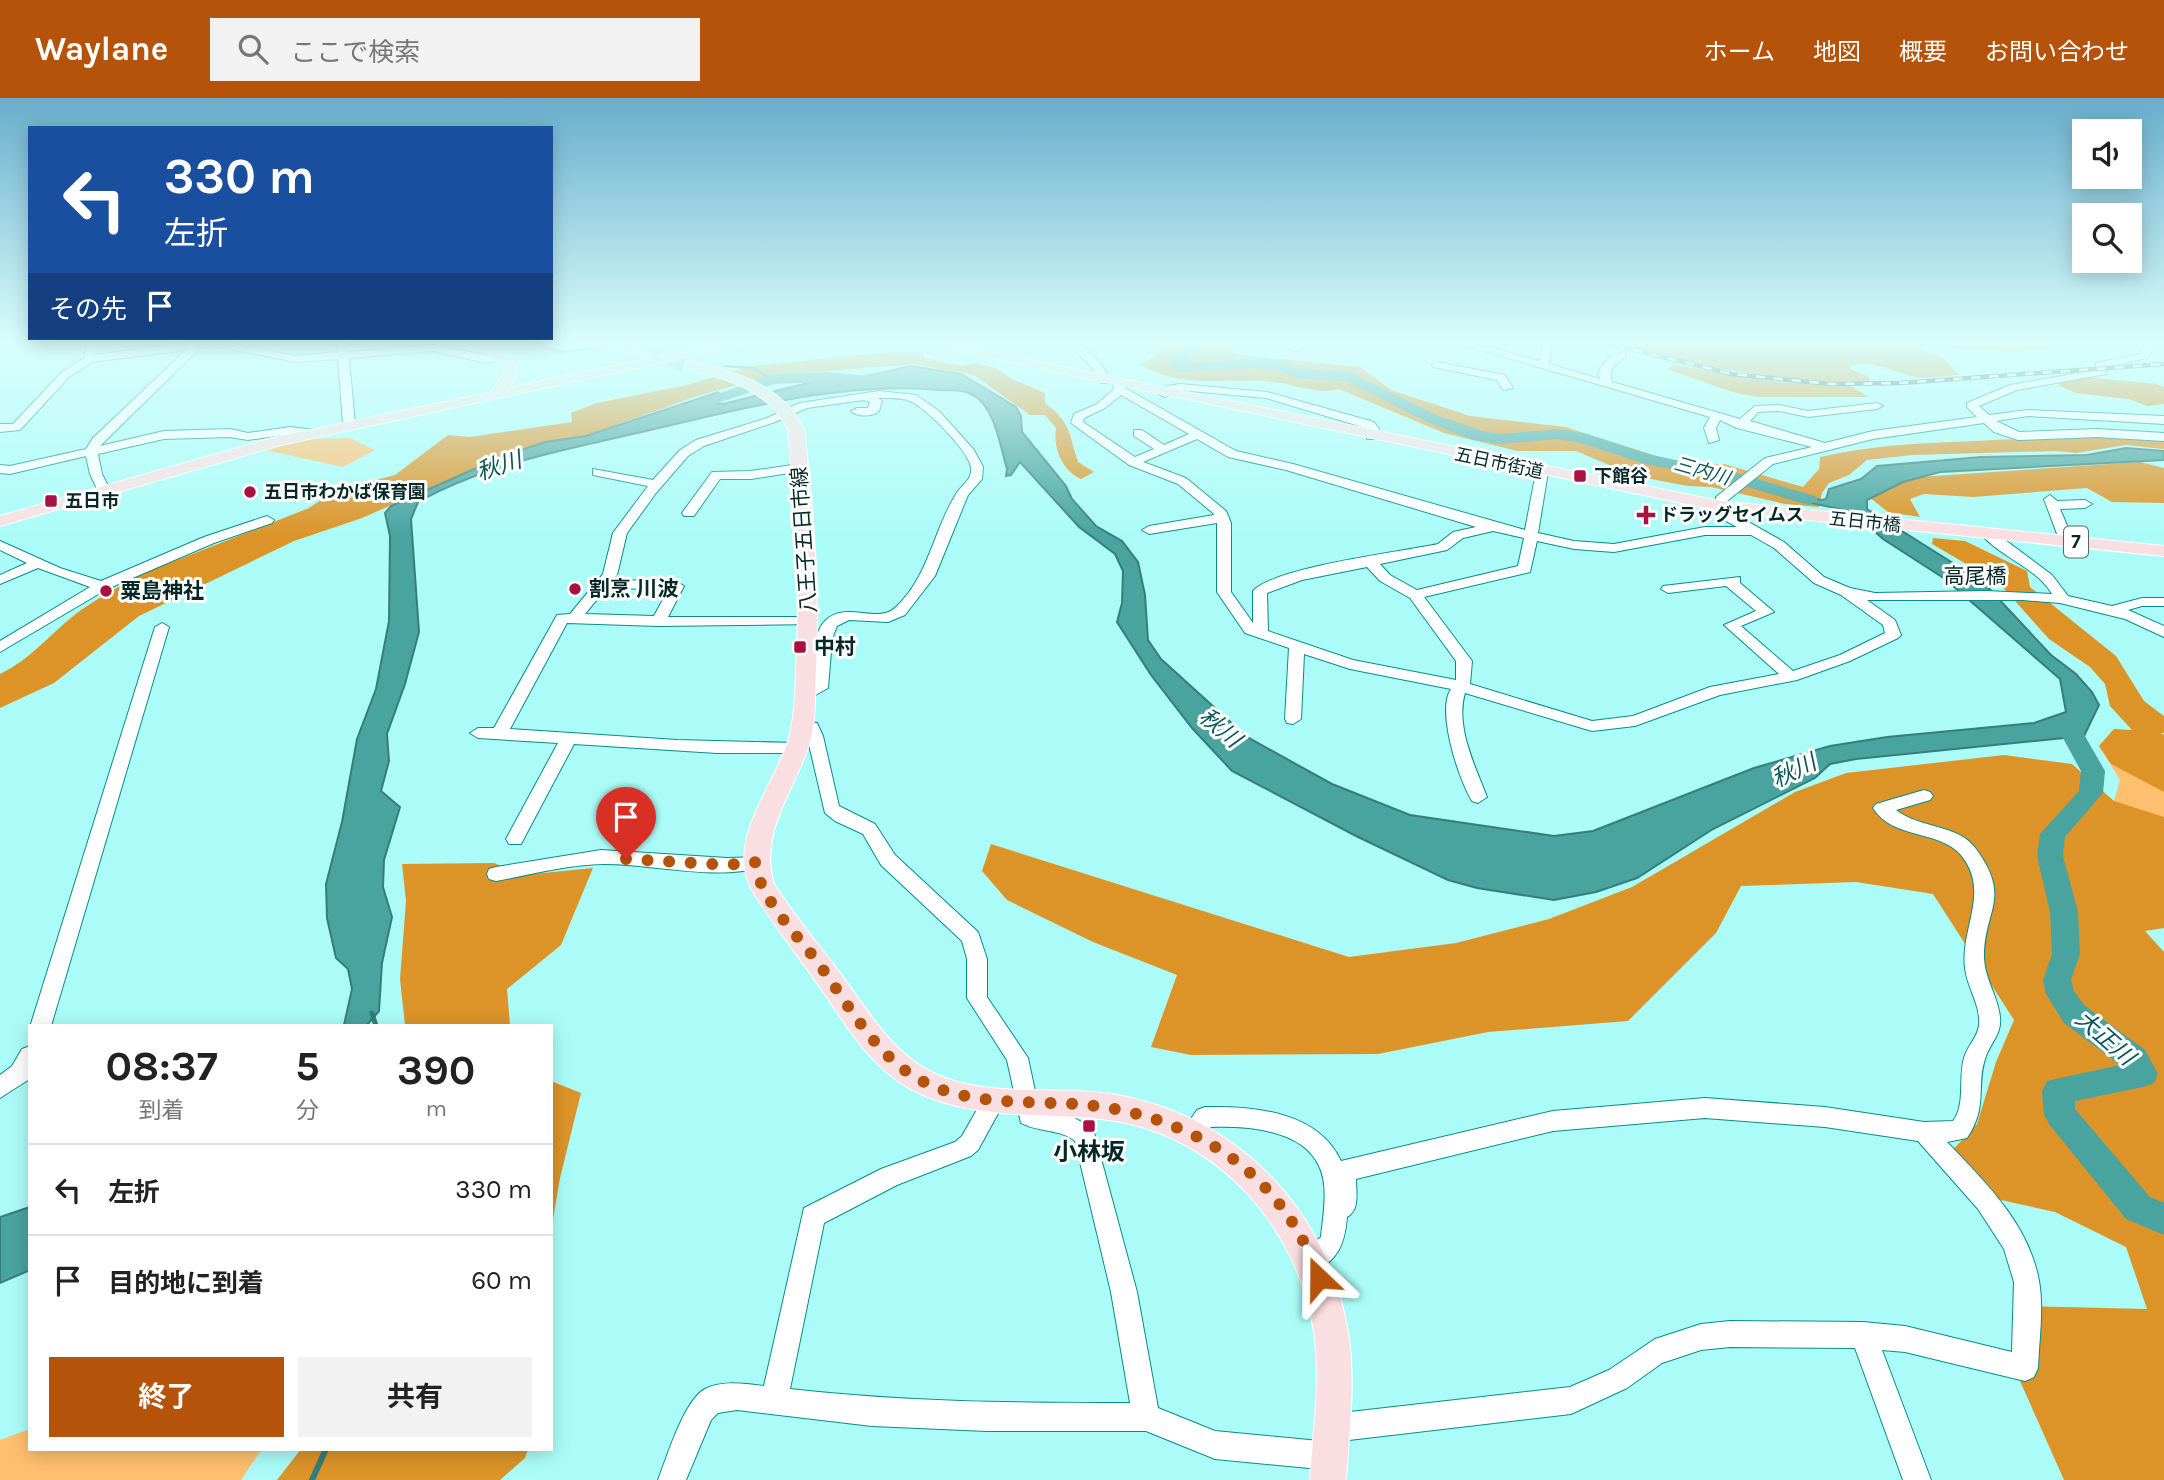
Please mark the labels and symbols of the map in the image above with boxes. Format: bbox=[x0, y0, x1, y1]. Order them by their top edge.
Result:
street label: 五日市街道 bbox=[1453, 443, 1545, 483]
water label: 秋川 bbox=[473, 445, 528, 486]
water label: 三内川 bbox=[1672, 453, 1734, 490]
place label: 下館谷 bbox=[1594, 465, 1648, 487]
street label: 八王子五日市線 bbox=[787, 466, 821, 614]
marker: 下館谷 bbox=[1572, 468, 1588, 484]
place label: 五日市わかば保育園 bbox=[264, 481, 426, 503]
marker: 五日市わかば保育園 bbox=[242, 484, 258, 500]
place label: 五日市 bbox=[65, 490, 119, 512]
marker: 五日市 bbox=[43, 493, 59, 509]
place label: ドラッグセイムス bbox=[1660, 504, 1804, 526]
marker: ドラッグセイムス bbox=[1638, 507, 1654, 523]
street label: 五日市橋 bbox=[1828, 507, 1902, 537]
road number: 7 bbox=[2064, 526, 2088, 558]
street label: 高尾橋 bbox=[1944, 564, 2007, 588]
place label: 割烹 川波 bbox=[589, 577, 678, 601]
place label: 粟島神社 bbox=[120, 579, 204, 603]
marker: 割烹 川波 bbox=[567, 581, 583, 597]
marker: 粟島神社 bbox=[98, 583, 114, 599]
place label: 中村 bbox=[814, 635, 856, 659]
marker: 中村 bbox=[792, 639, 808, 655]
water label: 秋川 bbox=[1194, 703, 1249, 755]
water label: 秋川 bbox=[1767, 747, 1823, 793]
pin bbox=[596, 787, 656, 859]
water label: 大正川 bbox=[2070, 1005, 2142, 1073]
marker: 小林坂 bbox=[1081, 1118, 1097, 1134]
place label: 小林坂 bbox=[1053, 1138, 1125, 1166]
position arrow bbox=[1282, 1241, 1356, 1315]

